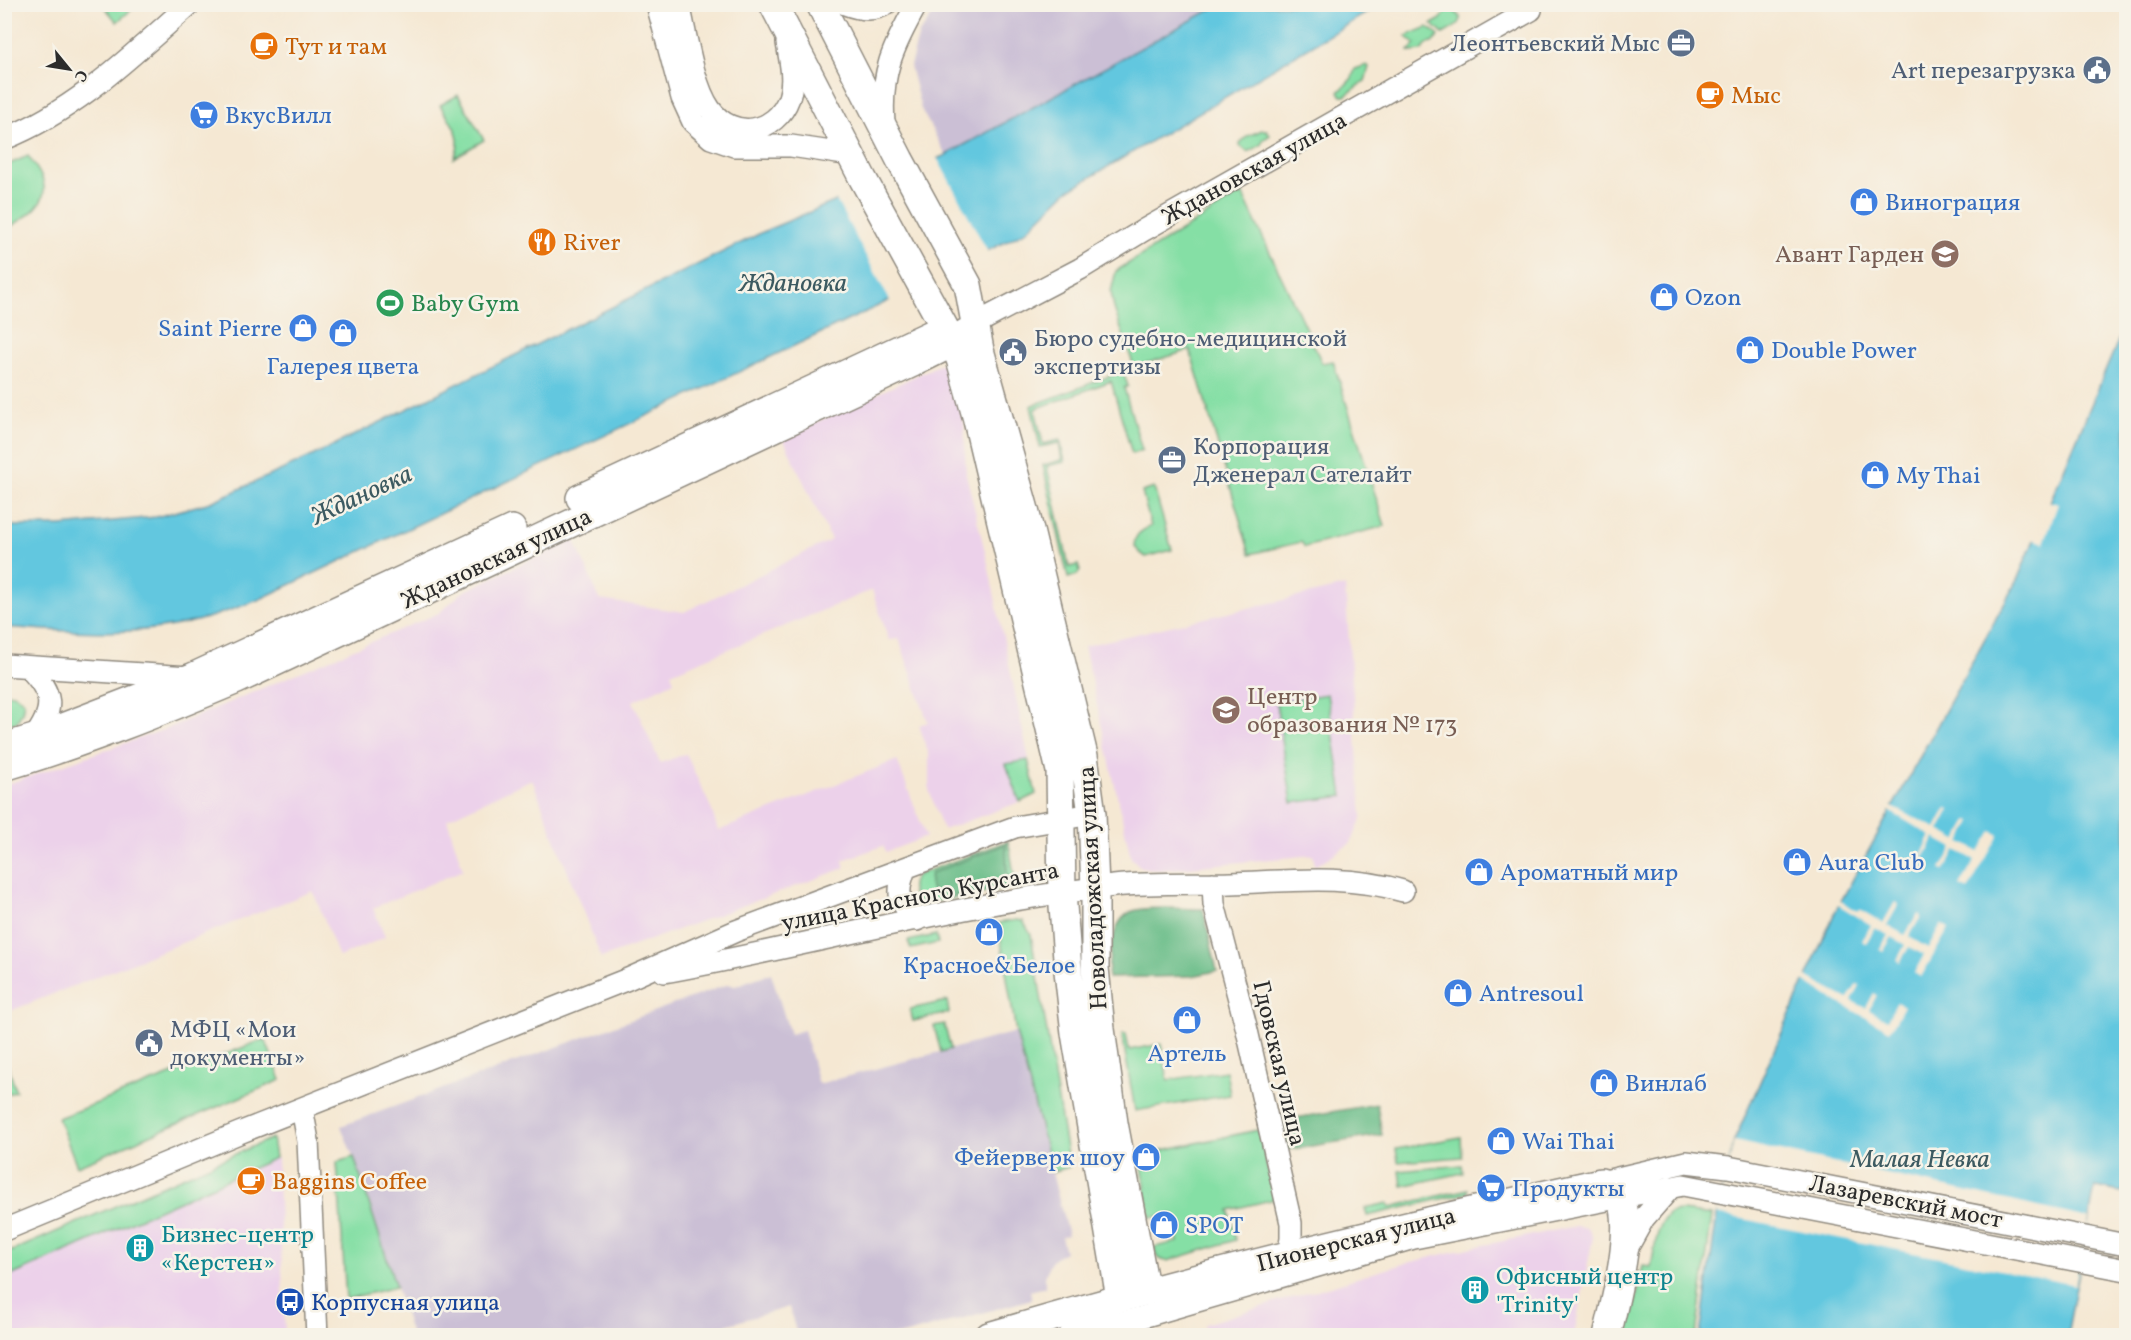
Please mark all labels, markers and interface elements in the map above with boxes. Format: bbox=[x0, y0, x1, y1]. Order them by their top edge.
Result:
office icon: Леонтьевский Мыс bbox=[1665, 27, 1697, 59]
place label: Леонтьевский Мыс bbox=[1450, 28, 1660, 62]
cafe icon: Тут и там bbox=[248, 30, 280, 62]
place label: Тут и там bbox=[285, 31, 387, 65]
north arrow bbox=[39, 39, 99, 99]
public building icon: Art перезагрузка bbox=[2081, 54, 2113, 86]
place label: Art перезагрузка bbox=[1891, 55, 2076, 89]
text: С bbox=[68, 66, 92, 85]
cafe icon: Мыс bbox=[1694, 79, 1726, 111]
place label: Мыс bbox=[1731, 80, 1781, 114]
supermarket icon: ВкусВилл bbox=[188, 99, 220, 131]
place label: ВкусВилл bbox=[225, 100, 332, 134]
street label: Ждановская улица bbox=[1156, 105, 1354, 235]
shop icon: Винограция bbox=[1848, 186, 1880, 218]
place label: Винограция bbox=[1885, 187, 2020, 221]
restaurant icon: River bbox=[526, 226, 558, 258]
place label: River bbox=[563, 227, 621, 261]
school or university icon: Авант Гарден bbox=[1929, 238, 1961, 270]
place label: Авант Гарден bbox=[1775, 239, 1924, 273]
water label: Ждановка bbox=[738, 266, 847, 302]
shop icon: Ozon bbox=[1648, 281, 1680, 313]
place label: Ozon bbox=[1685, 282, 1742, 316]
sports icon: Baby Gym bbox=[374, 287, 406, 319]
place label: Baby Gym bbox=[411, 288, 520, 322]
shop icon: Saint Pierre bbox=[287, 312, 319, 344]
place label: Saint Pierre bbox=[158, 313, 282, 347]
shop icon: Галерея цвета bbox=[327, 317, 359, 349]
place label: Бюро судебно-медицинской экспертизы bbox=[1034, 323, 1347, 385]
shop icon: Double Power bbox=[1734, 334, 1766, 366]
place label: Double Power bbox=[1771, 335, 1917, 369]
public building icon: Бюро судебно-медицинской экспертизы bbox=[997, 336, 1029, 368]
place label: Галерея цвета bbox=[266, 351, 420, 385]
place label: Корпорация Дженерал Сателайт bbox=[1193, 431, 1412, 493]
office icon: Корпорация Дженерал Сателайт bbox=[1156, 444, 1188, 476]
water label: Ждановка bbox=[304, 457, 418, 535]
shop icon: My Thai bbox=[1859, 459, 1891, 491]
place label: My Thai bbox=[1896, 460, 1981, 494]
street label: Ждановская улица bbox=[396, 501, 598, 619]
place label: Центр образования № 173 bbox=[1247, 681, 1457, 743]
school or university icon: Центр образования № 173 bbox=[1210, 694, 1242, 726]
street label: Новоладожская улица bbox=[1071, 765, 1117, 1011]
shop icon: Aura Club bbox=[1781, 846, 1813, 878]
place label: Aura Club bbox=[1818, 847, 1924, 881]
street label: улица Красного Курсанта bbox=[779, 854, 1062, 942]
shop icon: Ароматный мир bbox=[1463, 856, 1495, 888]
place label: Ароматный мир bbox=[1500, 857, 1678, 891]
shop icon: Красное&Белое bbox=[973, 916, 1005, 948]
place label: Красное&Белое bbox=[903, 950, 1075, 984]
street label: Гдовская улица bbox=[1242, 977, 1314, 1150]
shop icon: Antresoul bbox=[1442, 977, 1474, 1009]
place label: Antresoul bbox=[1479, 978, 1584, 1012]
shop icon: Артель bbox=[1171, 1004, 1203, 1036]
place label: МФЦ «Мои документы» bbox=[170, 1014, 305, 1076]
public building icon: МФЦ «Мои документы» bbox=[133, 1027, 165, 1059]
place label: Артель bbox=[1147, 1038, 1227, 1072]
shop icon: Винлаб bbox=[1588, 1067, 1620, 1099]
place label: Винлаб bbox=[1625, 1068, 1707, 1102]
shop icon: Wai Thai bbox=[1485, 1125, 1517, 1157]
place label: Wai Thai bbox=[1522, 1126, 1615, 1160]
shop icon: Фейерверк шоу bbox=[1130, 1141, 1162, 1173]
place label: Фейерверк шоу bbox=[954, 1142, 1125, 1176]
water label: Малая Невка bbox=[1849, 1142, 1990, 1178]
cafe icon: Baggins Coffee bbox=[235, 1165, 267, 1197]
place label: Baggins Coffee bbox=[272, 1166, 427, 1200]
street label: Лазаревский мост bbox=[1806, 1168, 2005, 1238]
supermarket icon: Продукты bbox=[1475, 1172, 1507, 1204]
place label: Продукты bbox=[1512, 1173, 1624, 1207]
street label: Пионерская улица bbox=[1253, 1200, 1459, 1282]
shop icon: SPOT bbox=[1148, 1209, 1180, 1241]
place label: SPOT bbox=[1185, 1210, 1244, 1244]
place label: Бизнес-центр «Керстен» bbox=[161, 1219, 314, 1281]
building icon: Бизнес-центр «Керстен» bbox=[124, 1232, 156, 1264]
place label: Офисный центр 'Trinity' bbox=[1496, 1261, 1673, 1323]
building icon: Офисный центр 'Trinity' bbox=[1459, 1274, 1491, 1306]
bus stop icon: Корпусная улица bbox=[274, 1286, 306, 1318]
place label: Корпусная улица bbox=[311, 1287, 500, 1321]

